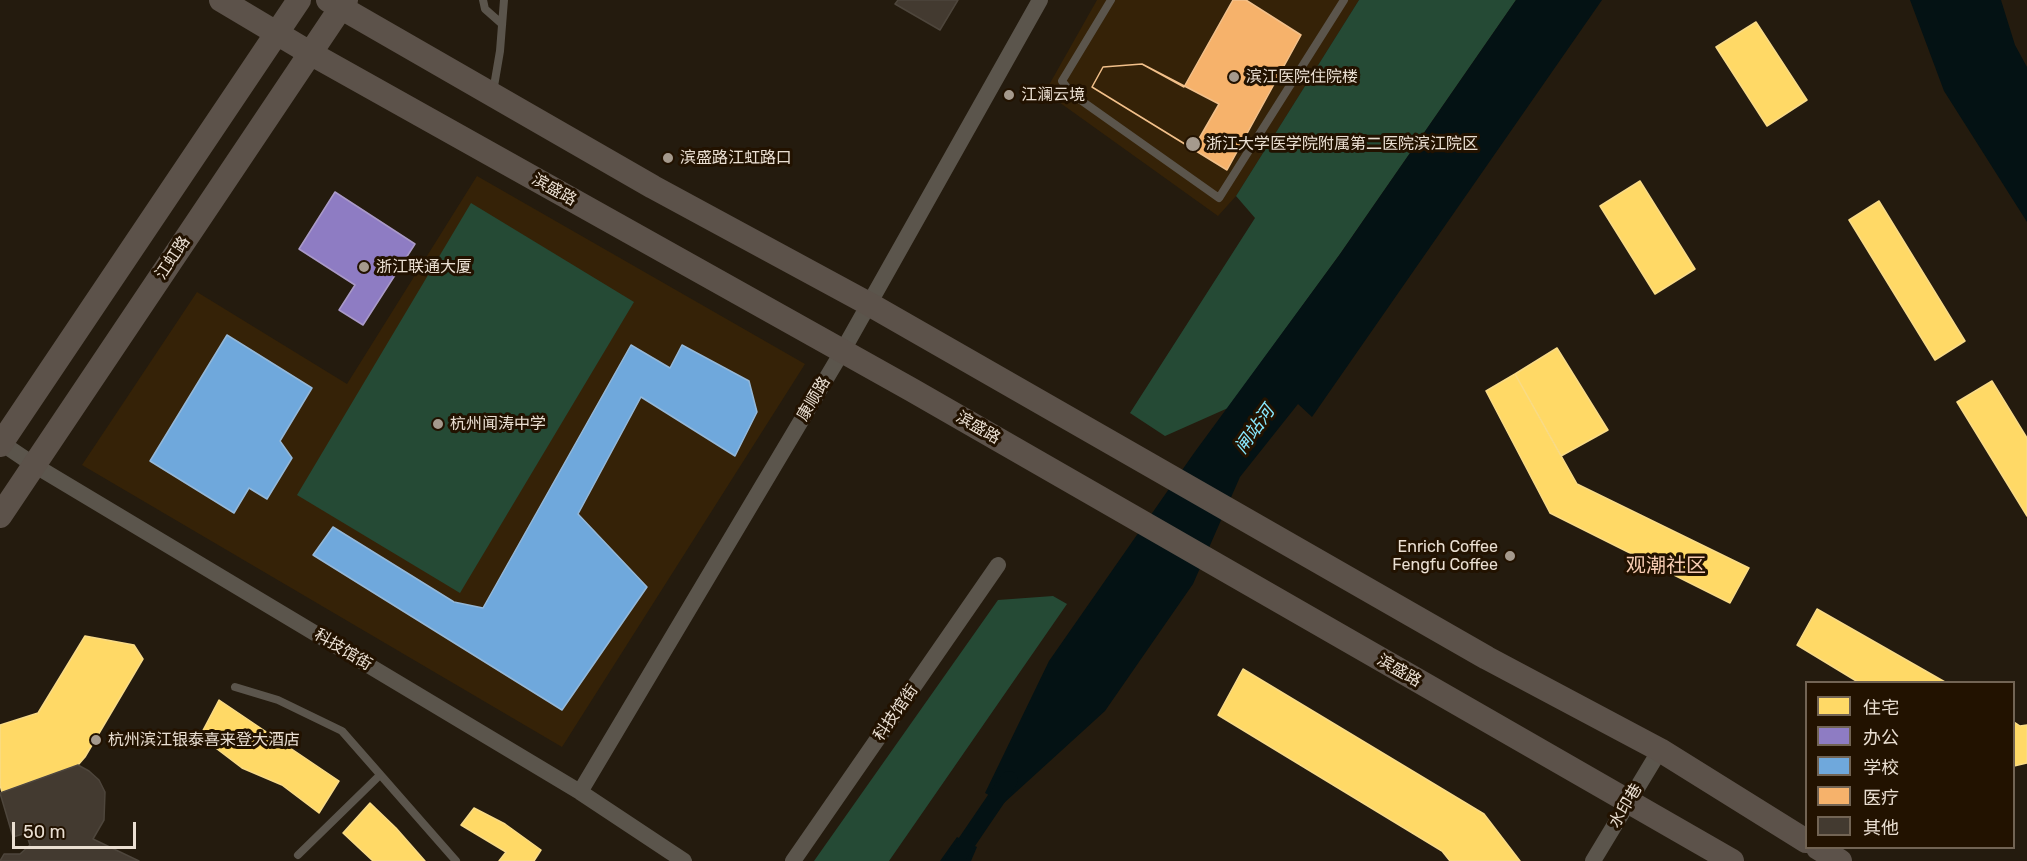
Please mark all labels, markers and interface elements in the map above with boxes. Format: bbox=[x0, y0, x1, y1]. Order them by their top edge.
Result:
place label: 滨江医院住院楼 bbox=[1246, 67, 1358, 87]
marker: 滨江医院住院楼 bbox=[1227, 70, 1241, 84]
place label: 江澜云境 bbox=[1021, 85, 1085, 105]
marker: 江澜云境 bbox=[1002, 88, 1016, 102]
place label: 浙江大学医学院附属第二医院滨江院区 bbox=[1206, 134, 1478, 154]
marker: 浙江大学医学院附属第二医院滨江院区 bbox=[1184, 135, 1202, 153]
place label: 滨盛路江虹路口 bbox=[680, 148, 792, 168]
marker: 滨盛路江虹路口 bbox=[661, 151, 675, 165]
street label: 滨盛路 bbox=[528, 170, 580, 210]
street label: 江虹路 bbox=[152, 233, 194, 283]
place label: 浙江联通大厦 bbox=[376, 257, 472, 277]
marker: 浙江联通大厦 bbox=[357, 260, 371, 274]
street label: 康顺路 bbox=[793, 373, 835, 425]
water label: 闸站河 bbox=[1231, 402, 1279, 458]
street label: 滨盛路 bbox=[952, 408, 1004, 448]
place label: 杭州闻涛中学 bbox=[450, 414, 546, 434]
marker: 杭州闻涛中学 bbox=[431, 417, 445, 431]
place label: Enrich Coffee Fengfu Coffee bbox=[1392, 537, 1498, 575]
marker: Enrich Coffee Fengfu Coffee bbox=[1503, 549, 1517, 563]
district label: 观潮社区 bbox=[1626, 554, 1706, 578]
street label: 科技馆街 bbox=[311, 625, 375, 675]
street label: 滨盛路 bbox=[1373, 651, 1425, 691]
street label: 科技馆街 bbox=[870, 681, 922, 745]
legend bbox=[1805, 681, 2015, 849]
text: 住宅 bbox=[1863, 697, 1899, 719]
text: 办公 bbox=[1863, 727, 1899, 749]
place label: 杭州滨江银泰喜来登大酒店 bbox=[108, 730, 300, 750]
marker: 杭州滨江银泰喜来登大酒店 bbox=[89, 733, 103, 747]
text: 学校 bbox=[1863, 757, 1899, 779]
street label: 水印巷 bbox=[1605, 780, 1647, 832]
text: 医疗 bbox=[1863, 787, 1899, 809]
scale bar bbox=[15, 810, 140, 848]
text: 其他 bbox=[1863, 817, 1899, 839]
text: 50 m bbox=[23, 821, 66, 843]

